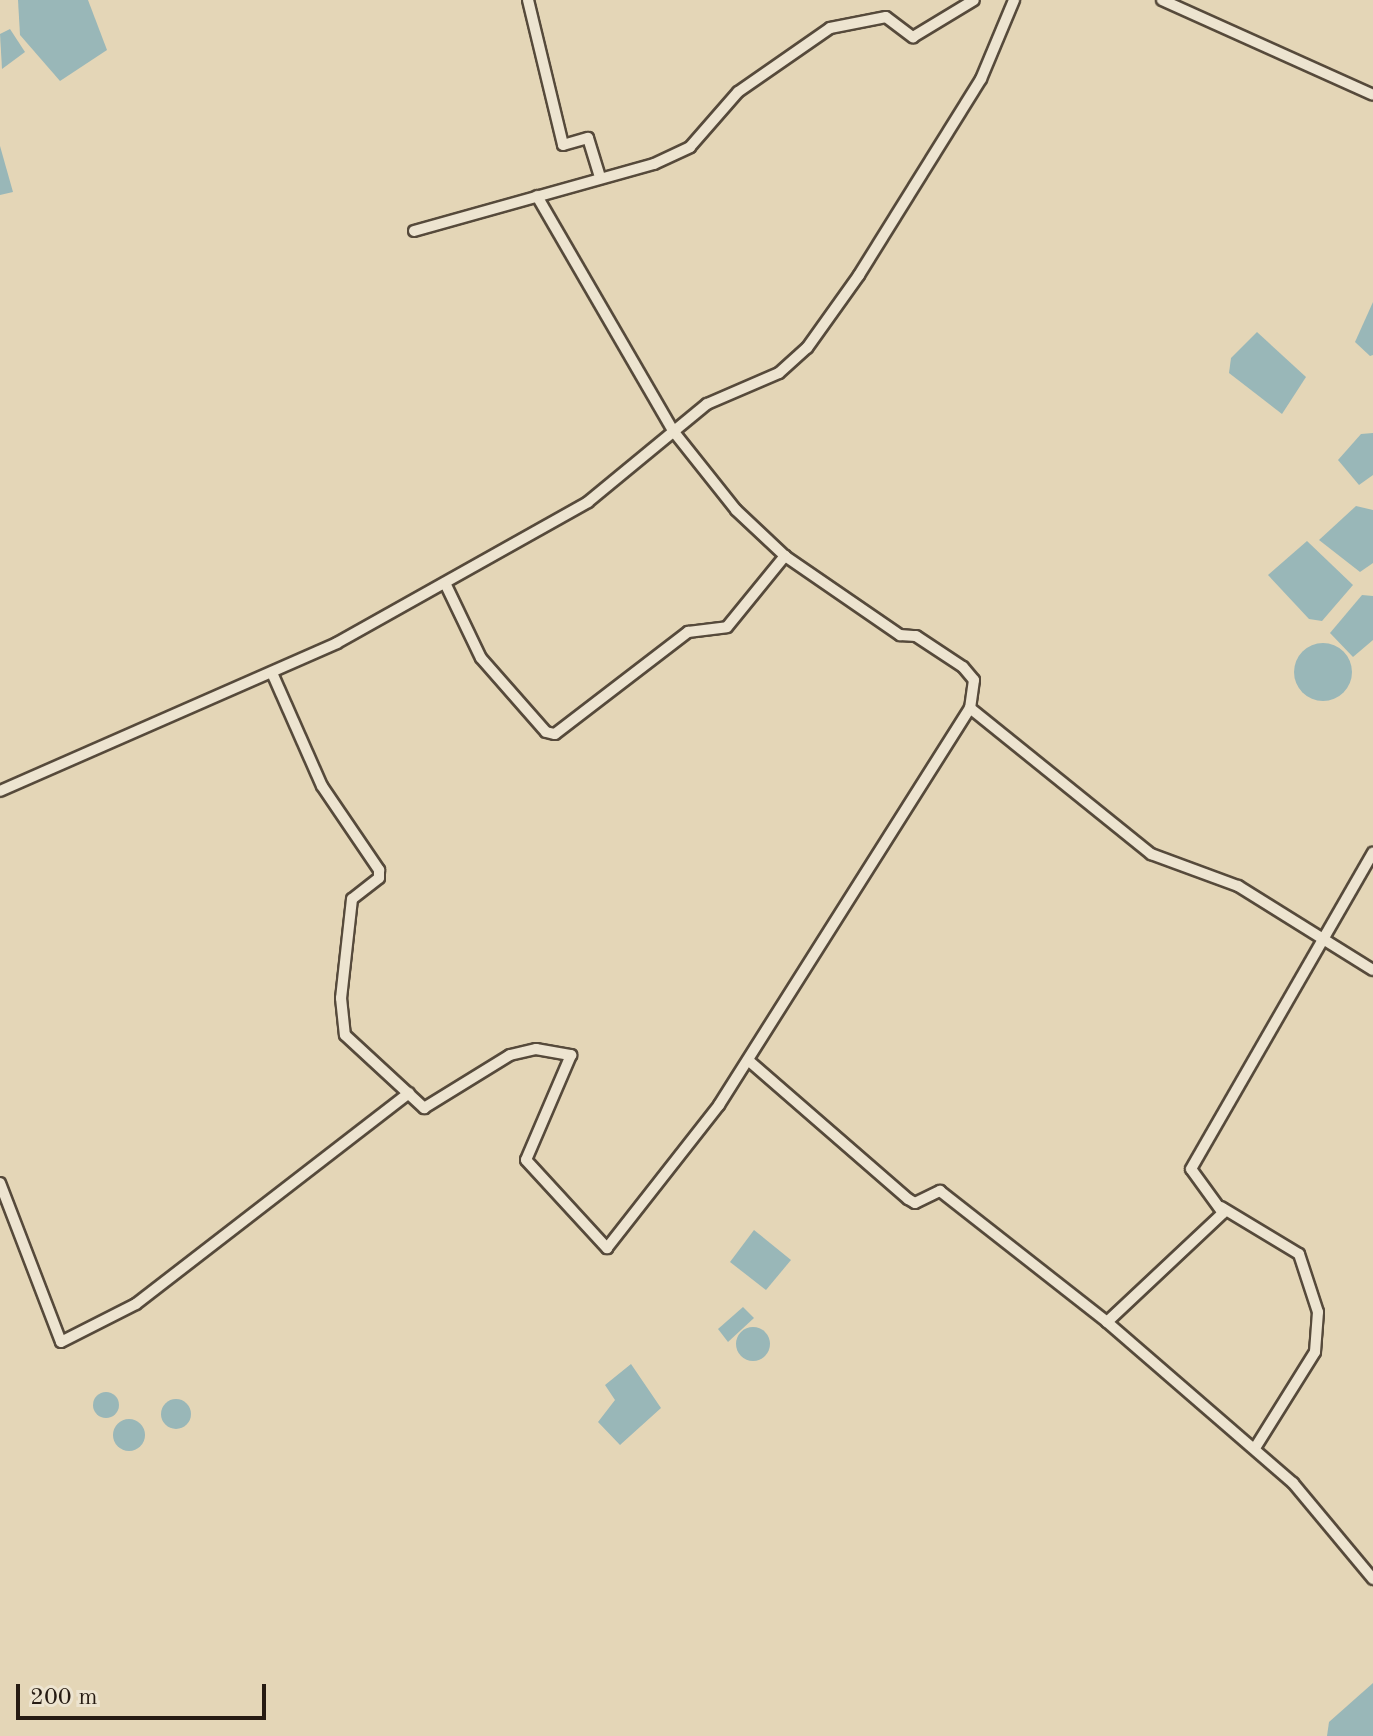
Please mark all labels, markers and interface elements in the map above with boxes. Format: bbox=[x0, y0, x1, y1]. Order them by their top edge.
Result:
scale bar bbox=[20, 1668, 270, 1718]
text: 200 m bbox=[30, 1686, 98, 1710]

